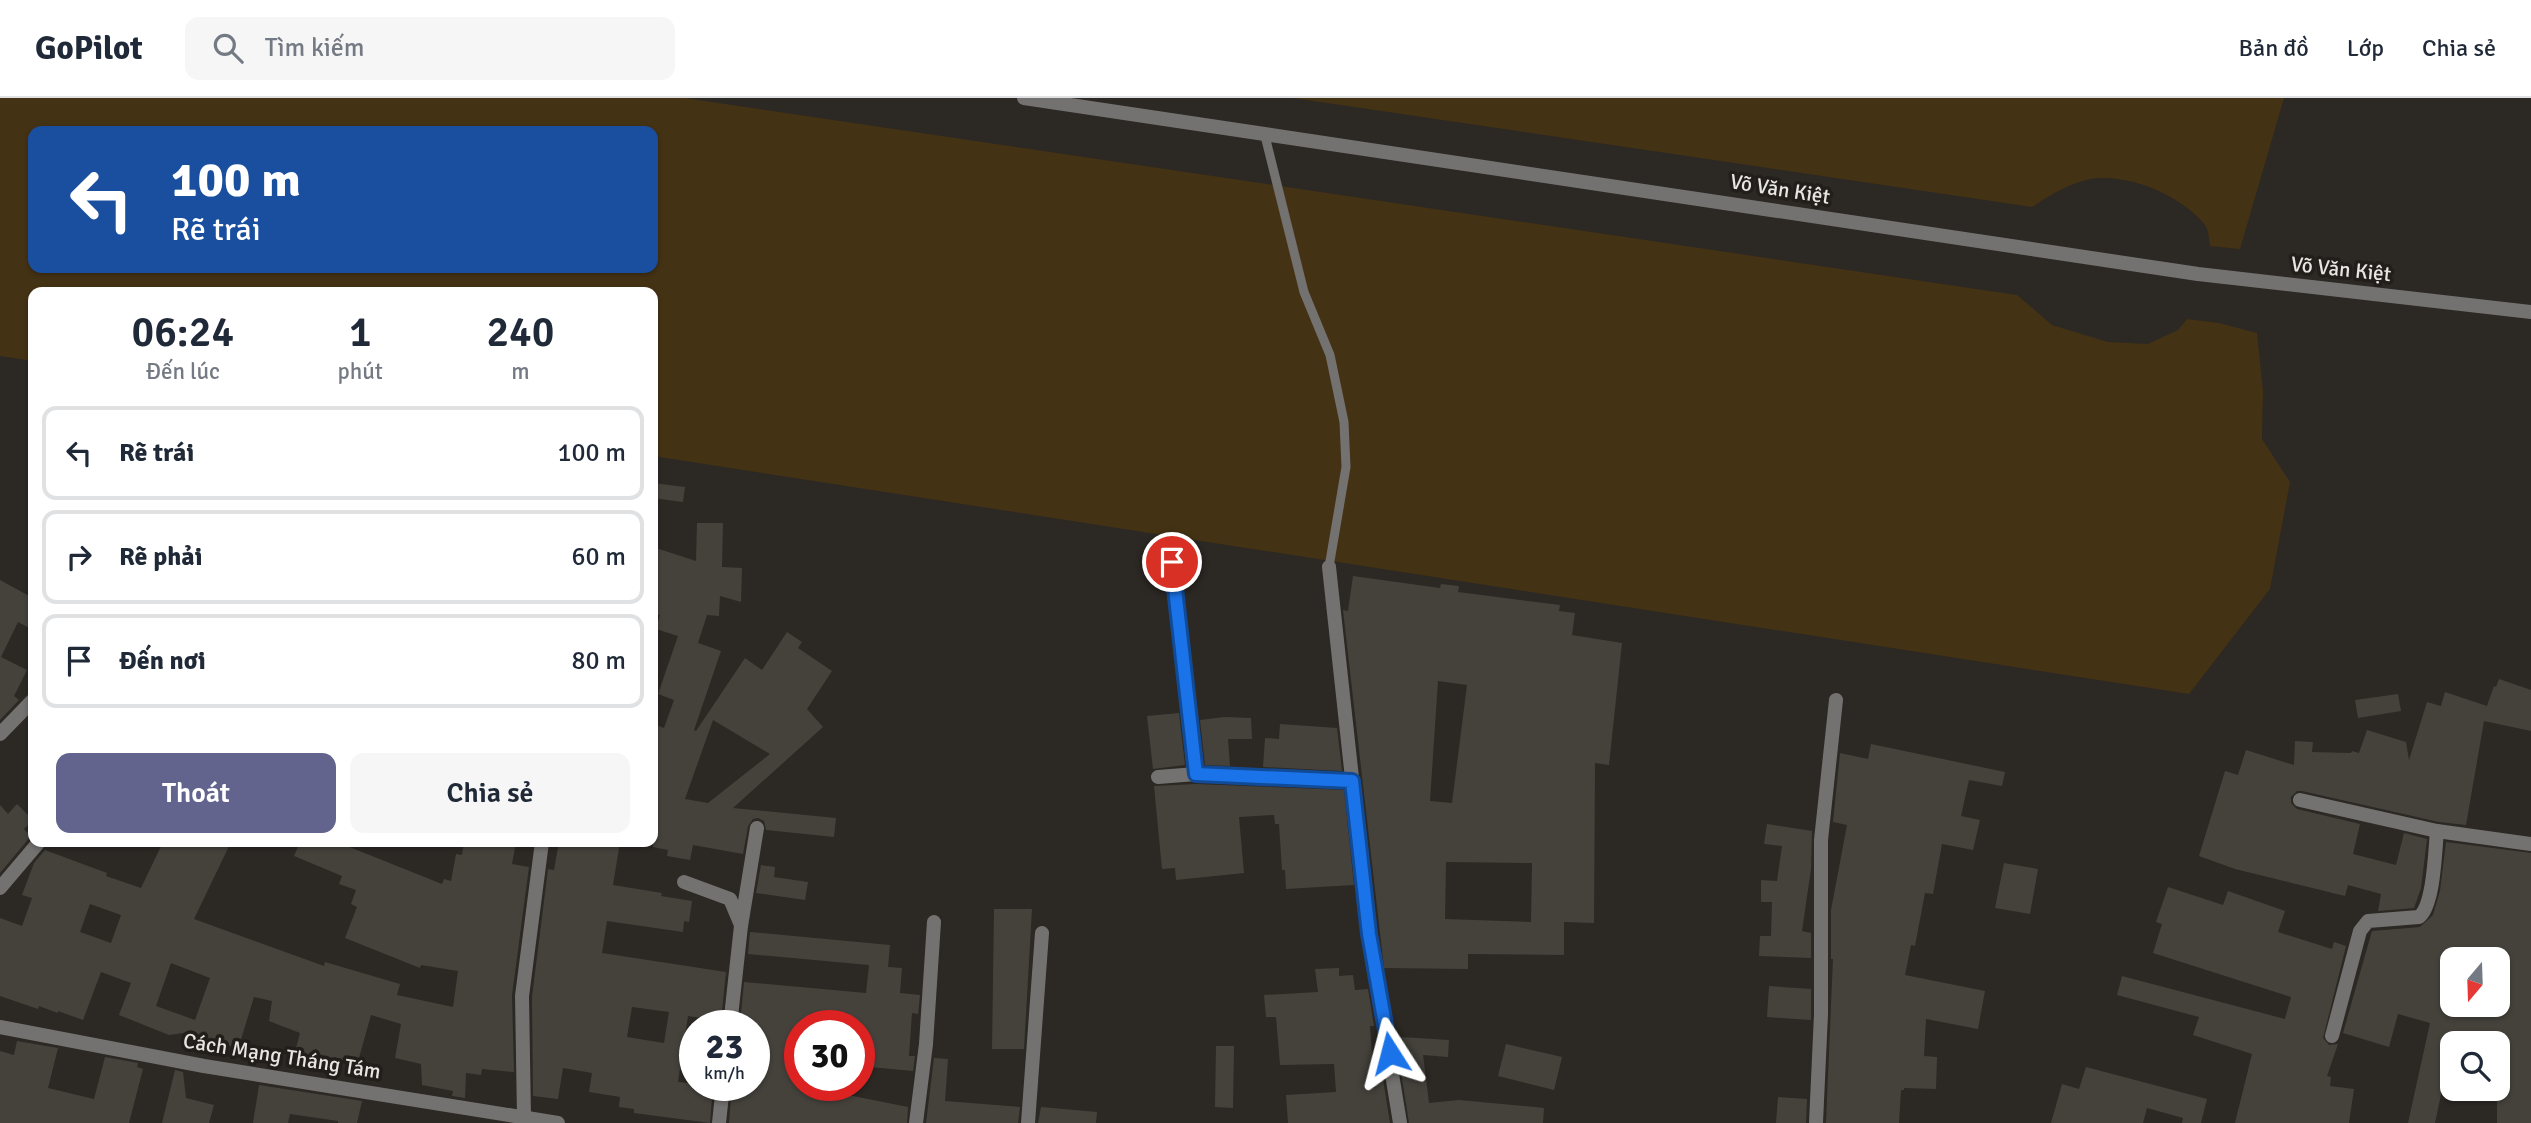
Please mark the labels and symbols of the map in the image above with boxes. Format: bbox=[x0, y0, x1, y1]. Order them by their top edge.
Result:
street label: Võ Văn Kiệt bbox=[1728, 168, 1832, 210]
street label: Võ Văn Kiệt bbox=[2290, 251, 2392, 287]
pin bbox=[1142, 532, 1202, 592]
north arrow bbox=[2440, 947, 2510, 1017]
speed limit sign: 30 bbox=[784, 1010, 875, 1101]
position arrow bbox=[1353, 1016, 1427, 1090]
street label: Cách Mạng Tháng Tám bbox=[181, 1028, 383, 1084]

